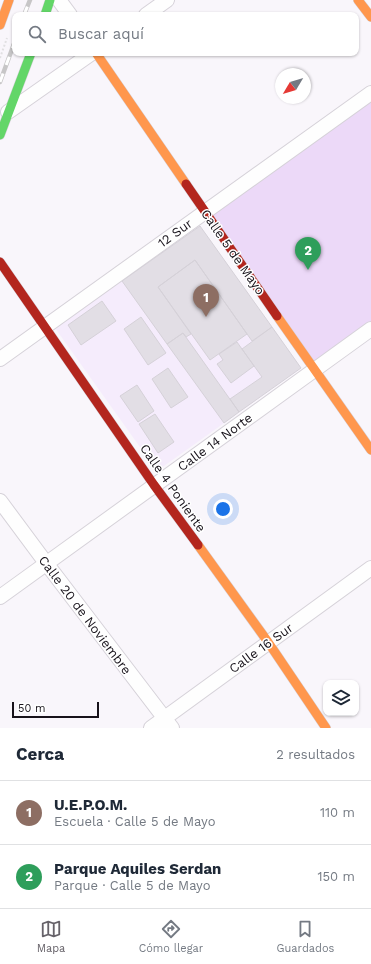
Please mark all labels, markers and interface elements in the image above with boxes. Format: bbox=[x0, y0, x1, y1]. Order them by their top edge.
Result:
search box bbox=[12, 12, 359, 56]
icon: search bbox=[26, 23, 48, 45]
text: Buscar aquí bbox=[58, 25, 144, 43]
north arrow bbox=[275, 68, 311, 104]
street label: Calle 5 de Mayo bbox=[198, 206, 268, 298]
street label: 12 Sur bbox=[155, 216, 195, 250]
pin: 2 bbox=[295, 237, 321, 270]
pin: 1 bbox=[193, 284, 219, 317]
street label: Calle 14 Norte bbox=[175, 410, 255, 474]
street label: Calle 4 Poniente bbox=[137, 441, 209, 535]
your location bbox=[213, 499, 233, 519]
street label: Calle 20 de Noviembre bbox=[36, 553, 134, 677]
street label: Calle 16 Sur bbox=[226, 620, 296, 676]
map controls bbox=[323, 680, 359, 716]
button: layers bbox=[323, 680, 359, 716]
scale bar bbox=[12, 700, 99, 719]
text: 50 m bbox=[18, 702, 45, 715]
text: Cerca bbox=[16, 744, 64, 764]
text: 2 resultados bbox=[276, 747, 355, 762]
text: U.E.P.O.M. bbox=[54, 796, 127, 814]
text: 1 bbox=[26, 805, 32, 820]
text: 110 m bbox=[320, 805, 355, 820]
text: Escuela · Calle 5 de Mayo bbox=[54, 814, 216, 829]
text: Parque Aquiles Serdan bbox=[54, 860, 221, 878]
text: 2 bbox=[25, 869, 33, 884]
text: 150 m bbox=[317, 869, 355, 884]
text: Parque · Calle 5 de Mayo bbox=[54, 878, 211, 893]
tab: Mapa bbox=[37, 918, 65, 955]
tab: Cómo llegar bbox=[139, 918, 203, 955]
tab: Guardados bbox=[277, 918, 334, 955]

